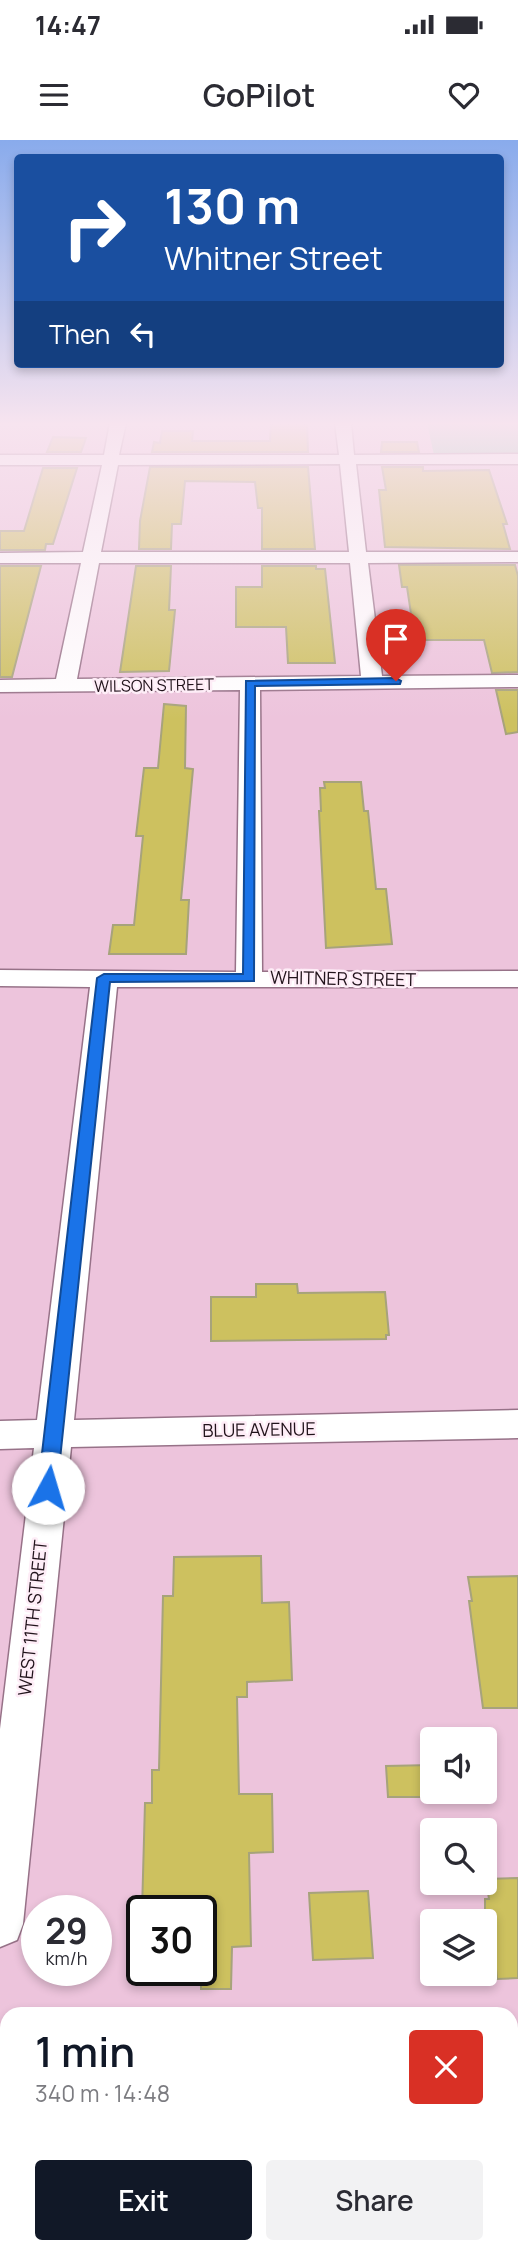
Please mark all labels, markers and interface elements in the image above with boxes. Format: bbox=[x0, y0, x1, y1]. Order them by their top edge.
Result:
text: 14:47 bbox=[35, 7, 101, 43]
text: GoPilot bbox=[203, 73, 315, 117]
icon: menu bbox=[35, 76, 73, 114]
icon: heart bbox=[445, 76, 483, 114]
text: 130 m bbox=[164, 172, 300, 239]
icon: right bbox=[49, 182, 140, 273]
text: Whitner Street bbox=[164, 236, 383, 280]
icon: left bbox=[124, 315, 162, 353]
text: Then bbox=[49, 316, 110, 352]
pin bbox=[366, 609, 426, 681]
icon: arrive bbox=[377, 620, 415, 658]
street label: WILSON STREET bbox=[94, 673, 215, 697]
street label: WHITNER STREET bbox=[270, 965, 417, 991]
street label: BLUE AVENUE bbox=[202, 1416, 316, 1442]
position arrow bbox=[11, 1451, 85, 1525]
street label: WEST 11TH STREET bbox=[12, 1538, 52, 1697]
map controls bbox=[420, 1727, 497, 1986]
button: sound bbox=[420, 1727, 497, 1804]
button: search bbox=[420, 1818, 497, 1895]
speed limit sign: 30 bbox=[126, 1895, 217, 1986]
text: 29 bbox=[45, 1907, 88, 1955]
button: layers bbox=[420, 1909, 497, 1986]
text: km/h bbox=[46, 1946, 87, 1970]
text: 1 min bbox=[35, 2022, 135, 2080]
button: close bbox=[409, 2030, 483, 2104]
text: 340 m · 14:48 bbox=[35, 2077, 170, 2109]
button: Exit bbox=[35, 2160, 252, 2240]
button: Share bbox=[266, 2160, 483, 2240]

